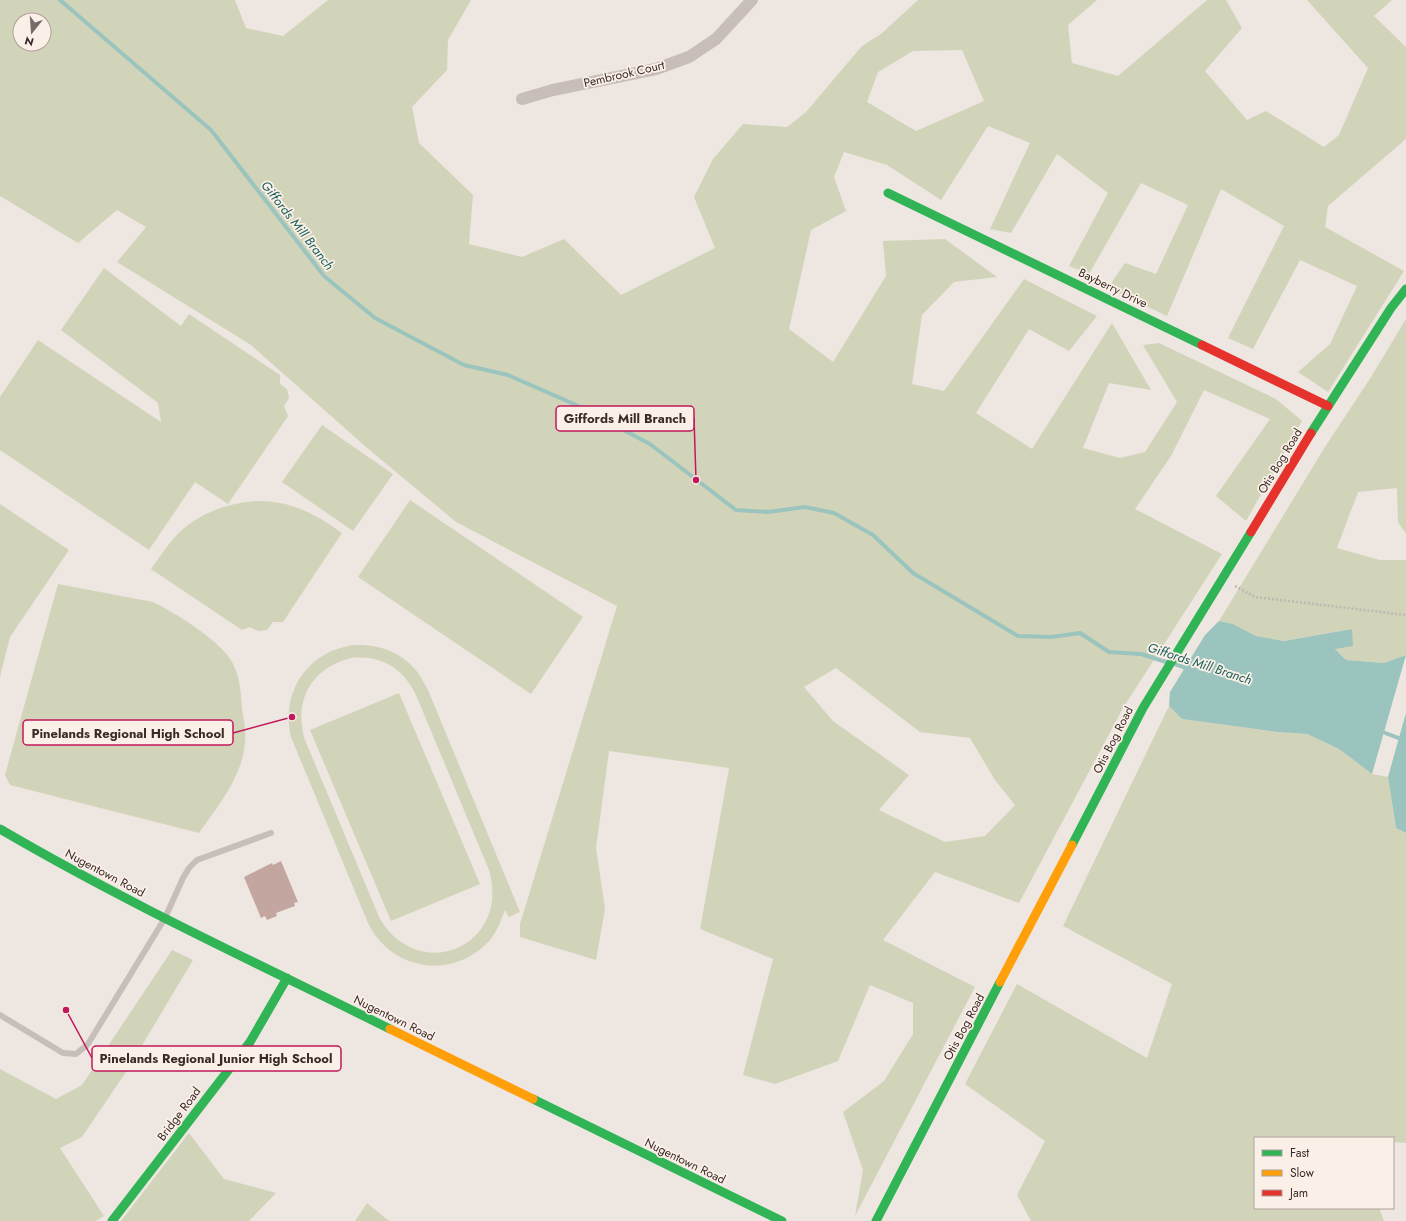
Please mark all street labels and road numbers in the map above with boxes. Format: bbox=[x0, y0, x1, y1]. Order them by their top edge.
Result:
street label: Pembrook Court bbox=[582, 56, 666, 92]
street label: Bayberry Drive bbox=[1075, 264, 1151, 312]
street label: Otis Bog Road bbox=[1253, 425, 1307, 497]
street label: Otis Bog Road bbox=[1088, 703, 1138, 777]
street label: Nugentown Road bbox=[62, 844, 148, 902]
street label: Otis Bog Road bbox=[939, 990, 989, 1064]
street label: Nugentown Road bbox=[350, 991, 438, 1045]
street label: Bridge Road bbox=[153, 1083, 205, 1145]
street label: Nugentown Road bbox=[641, 1134, 729, 1188]

